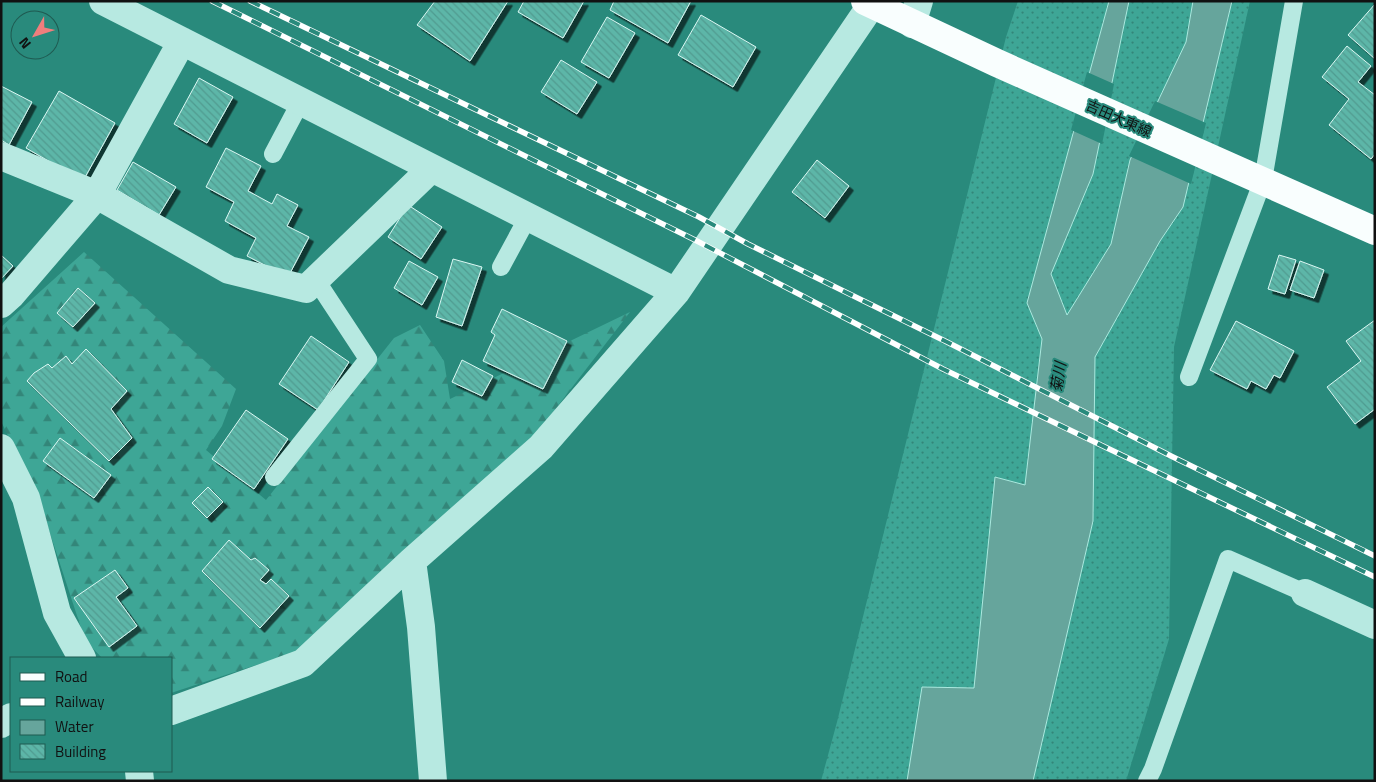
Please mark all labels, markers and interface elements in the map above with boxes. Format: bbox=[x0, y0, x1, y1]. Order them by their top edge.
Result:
north arrow bbox=[10, 10, 60, 60]
text: N bbox=[13, 33, 36, 54]
street label: 吉田大東線 bbox=[1083, 94, 1155, 142]
water label: 菊川 bbox=[1044, 358, 1072, 394]
legend bbox=[10, 657, 172, 772]
text: Road bbox=[55, 665, 87, 688]
text: Railway bbox=[55, 690, 105, 713]
text: Water bbox=[55, 715, 94, 738]
text: Building bbox=[55, 740, 106, 763]

